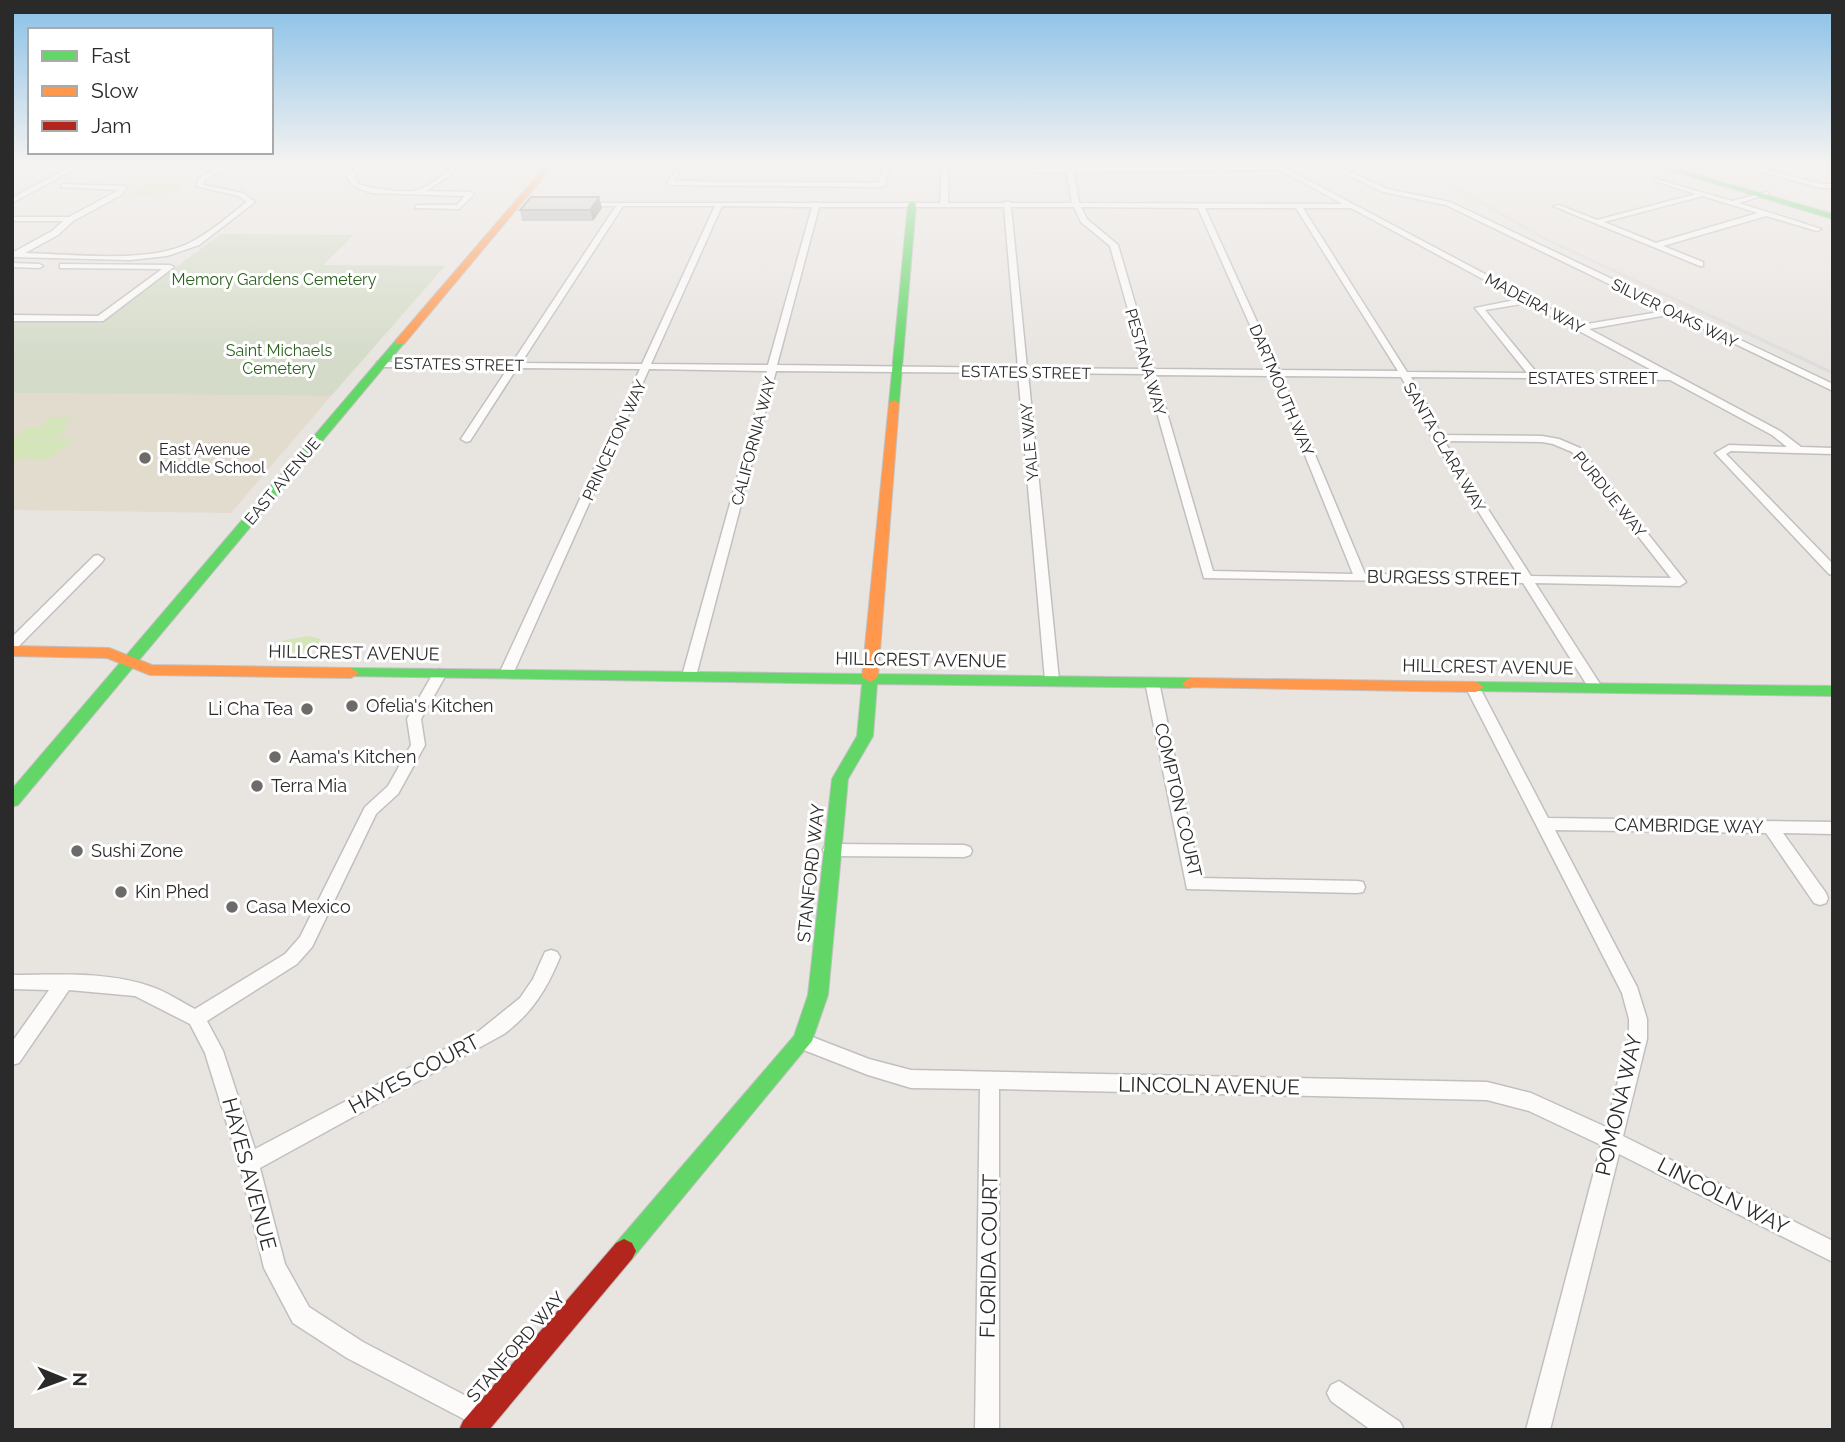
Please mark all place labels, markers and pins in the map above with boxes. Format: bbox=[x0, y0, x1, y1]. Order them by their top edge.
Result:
place label: East Avenue Middle School bbox=[159, 440, 266, 477]
marker: East Avenue Middle School bbox=[137, 450, 153, 466]
place label: Ofelia's Kitchen bbox=[366, 695, 494, 716]
place label: Li Cha Tea bbox=[208, 698, 293, 719]
marker: Ofelia's Kitchen bbox=[344, 698, 360, 714]
marker: Li Cha Tea bbox=[299, 701, 315, 717]
place label: Aama's Kitchen bbox=[289, 746, 416, 767]
marker: Aama's Kitchen bbox=[267, 749, 283, 765]
place label: Terra Mia bbox=[271, 775, 347, 796]
marker: Terra Mia bbox=[249, 778, 265, 794]
place label: Sushi Zone bbox=[91, 840, 184, 861]
marker: Sushi Zone bbox=[69, 843, 85, 859]
place label: Kin Phed bbox=[135, 881, 209, 902]
marker: Kin Phed bbox=[113, 884, 129, 900]
place label: Casa Mexico bbox=[246, 896, 351, 917]
marker: Casa Mexico bbox=[224, 899, 240, 915]

